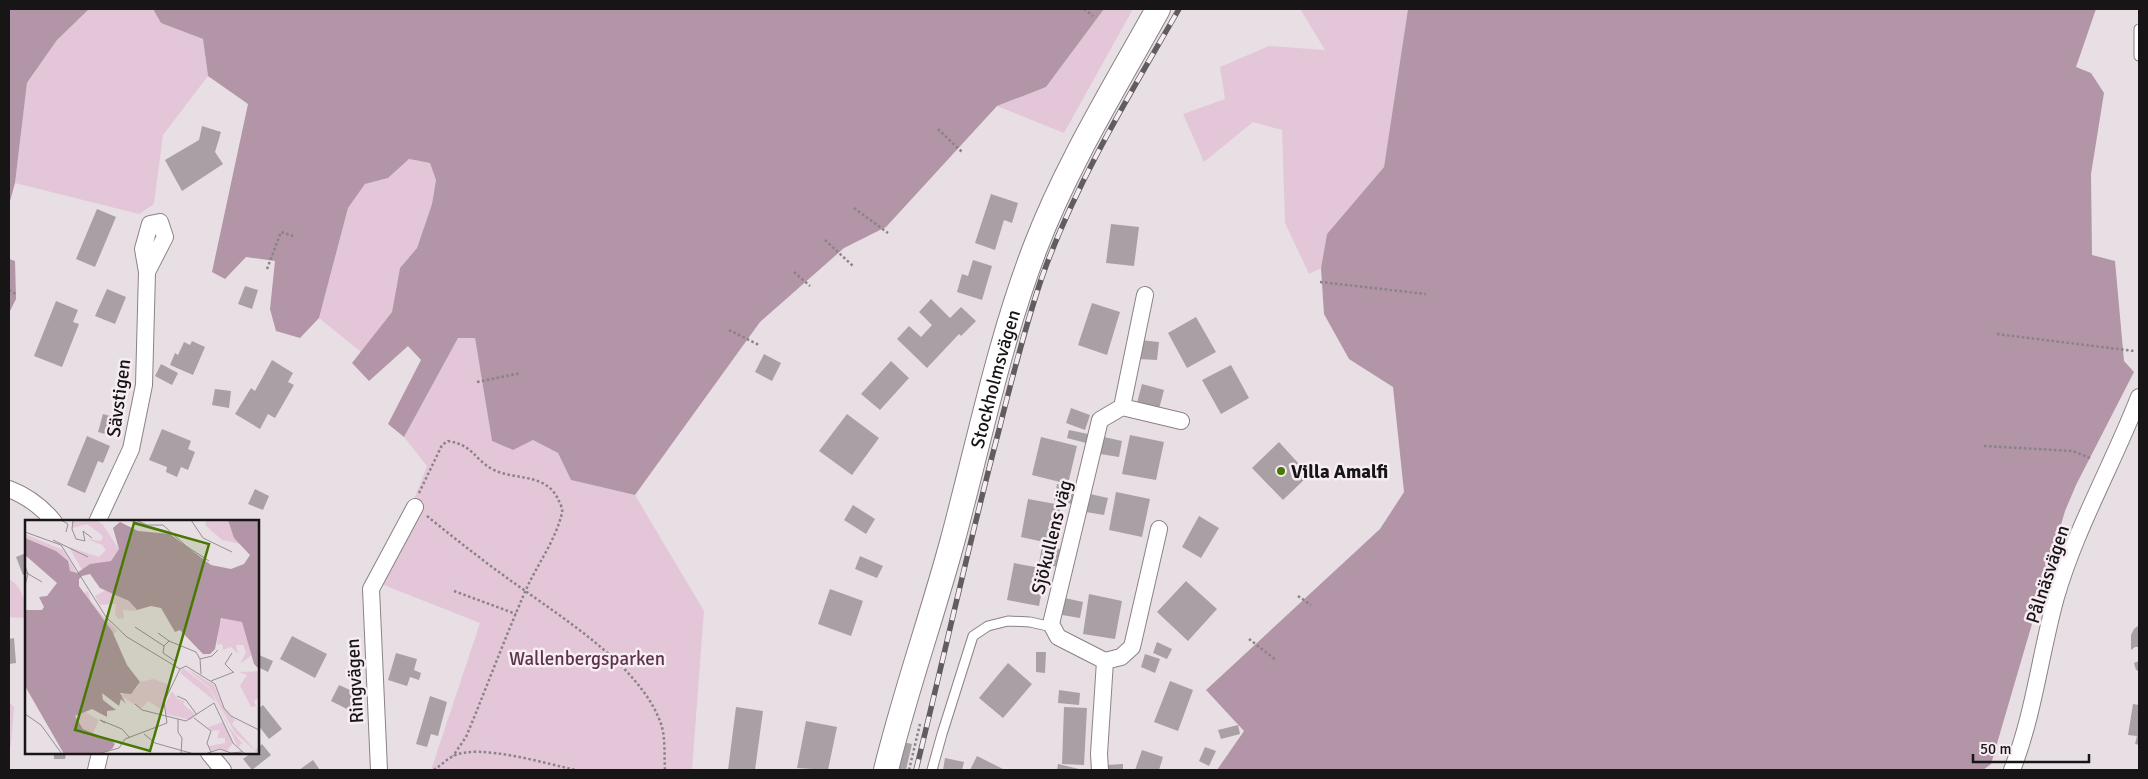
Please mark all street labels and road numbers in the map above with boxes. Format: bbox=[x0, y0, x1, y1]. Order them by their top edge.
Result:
street label: Stockholmsvägen bbox=[966, 307, 1026, 451]
street label: Sävstigen bbox=[102, 357, 136, 439]
street label: Sjökullens väg bbox=[1026, 478, 1078, 597]
street label: Pålnäsvägen bbox=[2021, 522, 2075, 627]
street label: Ringvägen bbox=[341, 638, 369, 724]

